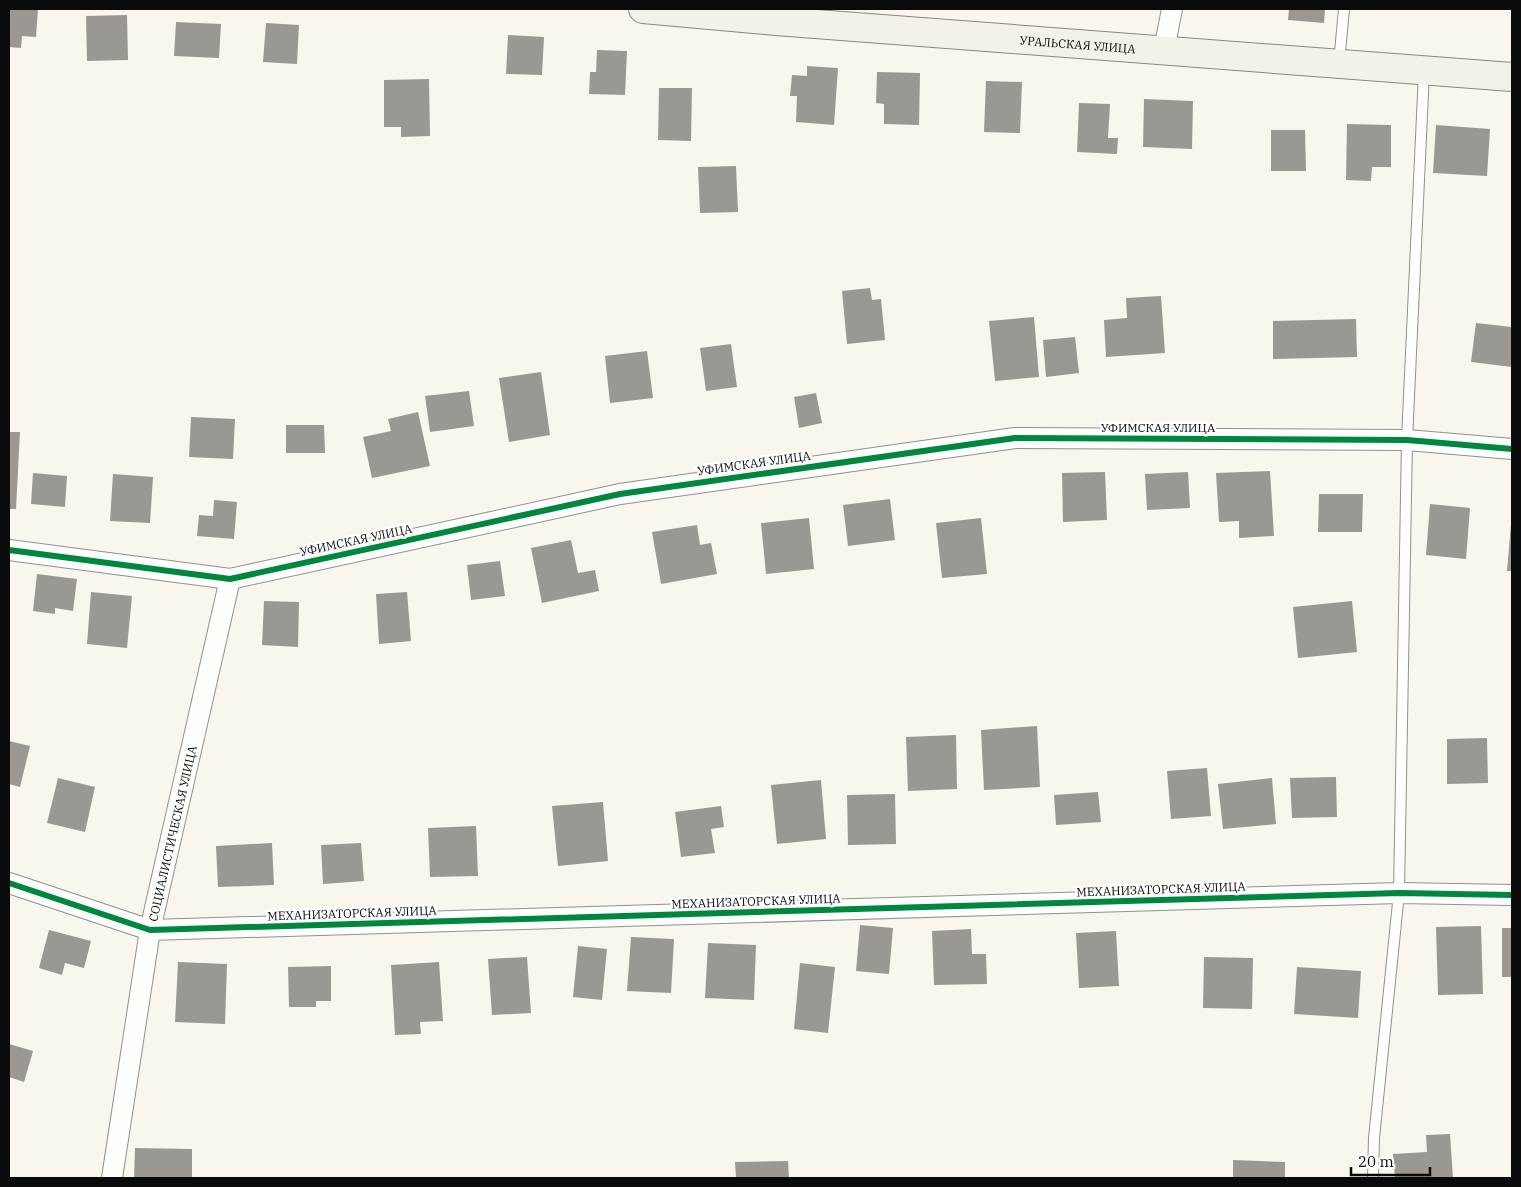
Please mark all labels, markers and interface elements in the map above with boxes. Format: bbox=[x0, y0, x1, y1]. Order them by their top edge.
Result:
street label: УРАЛЬСКАЯ УЛИЦА bbox=[1019, 32, 1137, 56]
street label: УФИМСКАЯ УЛИЦА bbox=[1101, 420, 1216, 435]
street label: УФИМСКАЯ УЛИЦА bbox=[696, 448, 812, 478]
street label: УФИМСКАЯ УЛИЦА bbox=[299, 521, 414, 559]
street label: СОЦИАЛИСТИЧЕСКАЯ УЛИЦА bbox=[145, 743, 200, 923]
street label: МЕХАНИЗАТОРСКАЯ УЛИЦА bbox=[1076, 879, 1247, 899]
street label: МЕХАНИЗАТОРСКАЯ УЛИЦА bbox=[671, 891, 842, 911]
street label: МЕХАНИЗАТОРСКАЯ УЛИЦА bbox=[267, 903, 438, 923]
scale bar bbox=[1351, 1144, 1430, 1176]
text: 20 m bbox=[1358, 1152, 1394, 1171]

